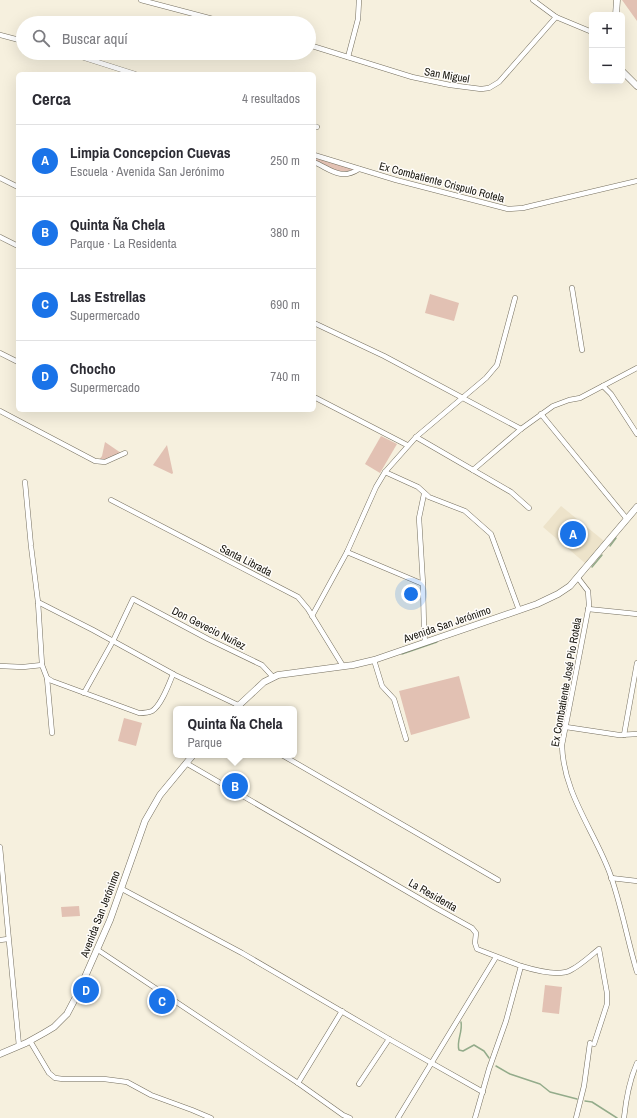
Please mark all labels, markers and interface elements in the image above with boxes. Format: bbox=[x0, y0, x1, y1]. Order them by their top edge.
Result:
map controls bbox=[589, 12, 625, 84]
button: + bbox=[589, 12, 625, 48]
search box bbox=[16, 16, 316, 60]
icon: search bbox=[30, 27, 52, 49]
text: Buscar aquí bbox=[62, 28, 128, 49]
button: − bbox=[589, 48, 625, 84]
street label: San Miguel bbox=[423, 64, 471, 86]
text: Cerca bbox=[32, 87, 71, 110]
text: 4 resultados bbox=[242, 90, 300, 107]
text: Limpia Concepcion Cuevas bbox=[70, 142, 231, 163]
text: A bbox=[41, 152, 49, 169]
text: 250 m bbox=[270, 152, 300, 169]
street label: Ex Combatiente Crispulo Rotela bbox=[378, 158, 506, 206]
text: Escuela · Avenida San Jerónimo bbox=[70, 163, 225, 180]
text: Quinta Ña Chela bbox=[70, 214, 165, 235]
text: B bbox=[41, 224, 49, 241]
text: 380 m bbox=[270, 224, 300, 241]
text: Parque · La Residenta bbox=[70, 235, 177, 252]
text: Las Estrellas bbox=[70, 286, 146, 307]
text: C bbox=[41, 296, 49, 313]
text: 690 m bbox=[270, 296, 300, 313]
text: Supermercado bbox=[70, 307, 140, 324]
text: Chocho bbox=[70, 358, 116, 379]
text: D bbox=[41, 368, 49, 385]
text: 740 m bbox=[270, 368, 300, 385]
text: Supermercado bbox=[70, 379, 140, 396]
pin: A bbox=[560, 519, 586, 549]
street label: Santa Librada bbox=[218, 541, 274, 579]
your location bbox=[401, 584, 421, 604]
street label: Avenida San Jerónimo bbox=[400, 602, 493, 646]
street label: Don Gevecio Nuñez bbox=[170, 603, 249, 653]
street label: Ex Combatiente José Pio Rotela bbox=[548, 616, 584, 748]
popup bbox=[173, 706, 297, 758]
text: Quinta Ña Chela bbox=[187, 713, 283, 734]
text: Parque bbox=[187, 734, 222, 751]
pin: B bbox=[222, 771, 248, 801]
street label: Avenida San Jerónimo bbox=[77, 869, 123, 960]
street label: La Residenta bbox=[406, 876, 460, 914]
pin: D bbox=[73, 975, 99, 1005]
pin: C bbox=[149, 986, 175, 1016]

